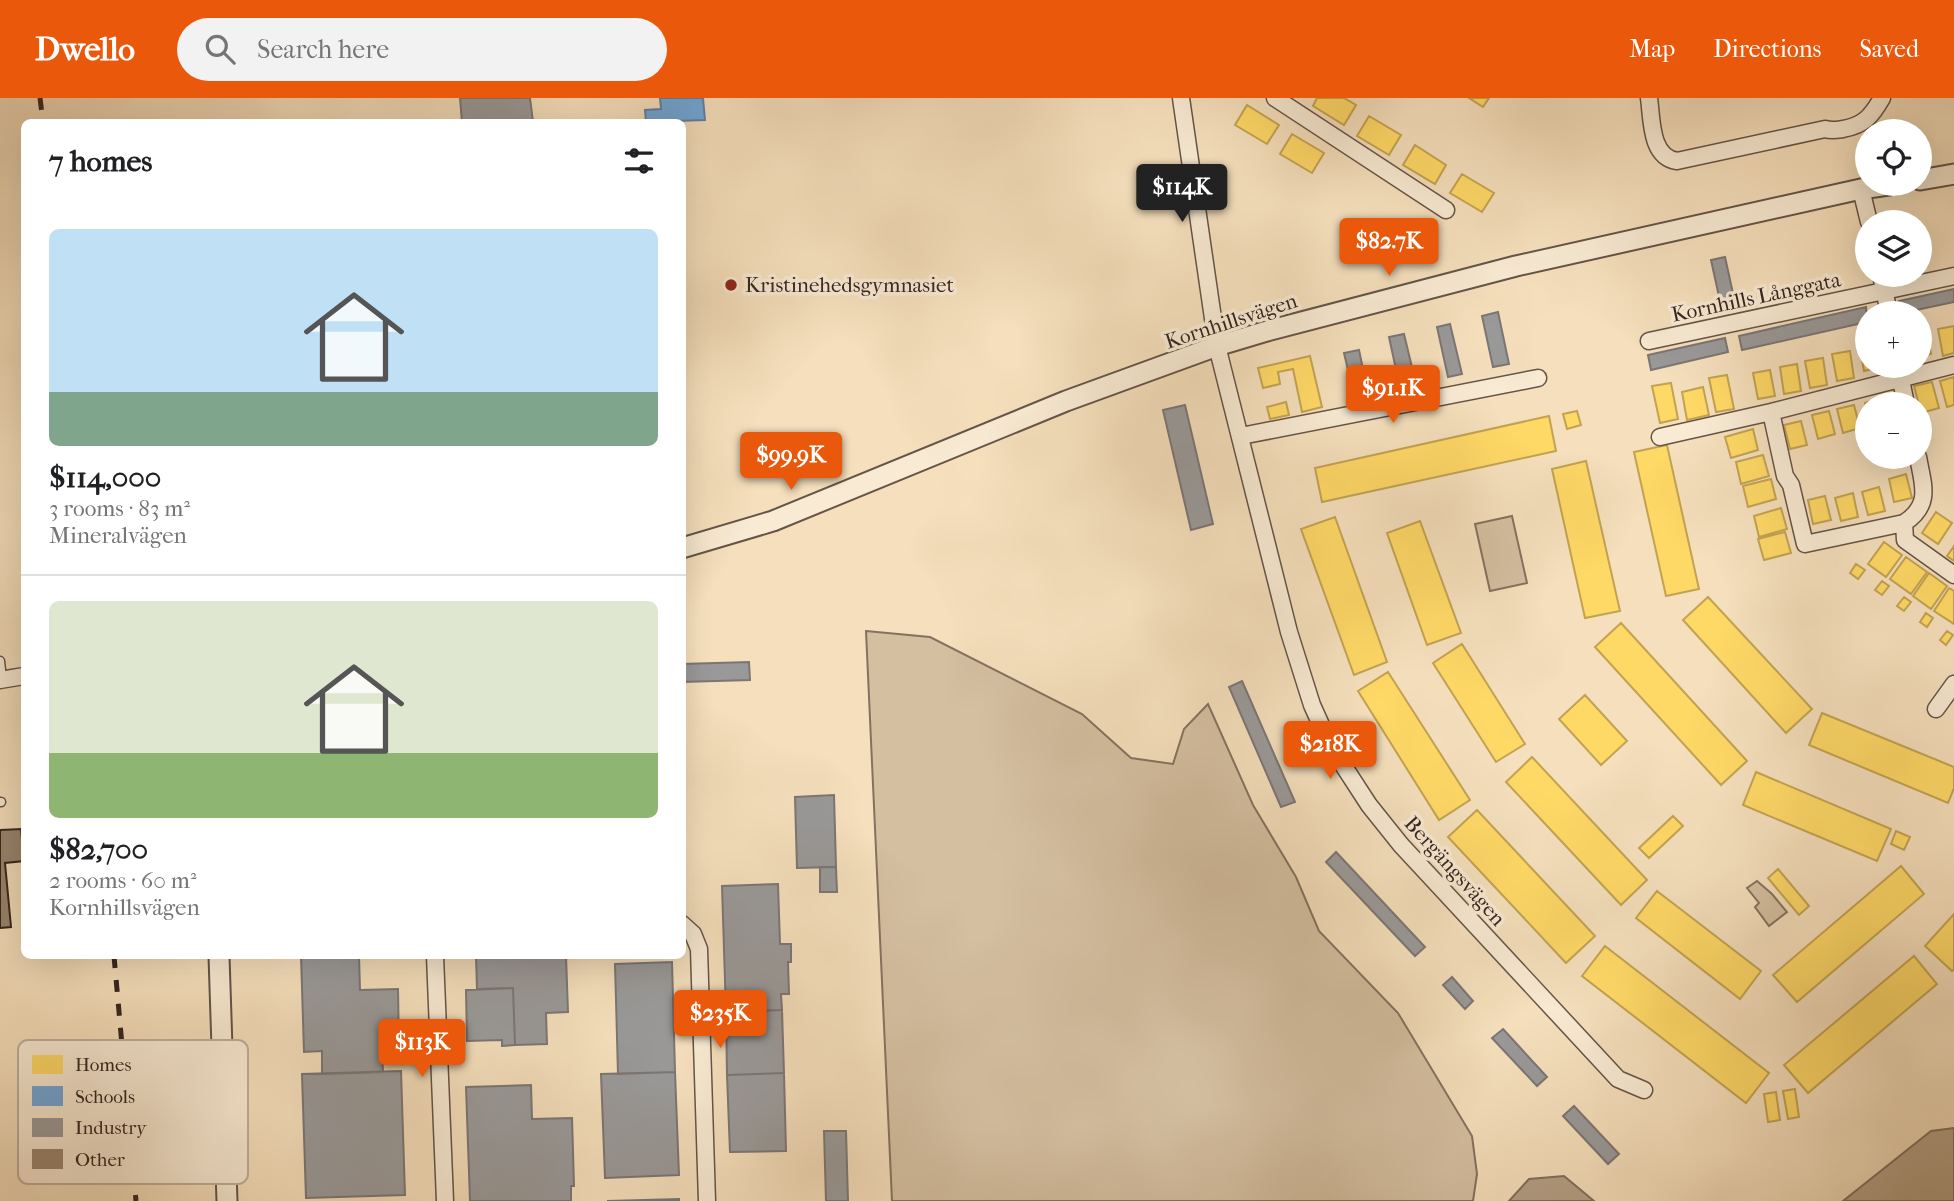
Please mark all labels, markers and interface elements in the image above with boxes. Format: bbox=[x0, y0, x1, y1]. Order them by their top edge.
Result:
search box bbox=[177, 18, 667, 81]
text: Dwello bbox=[35, 30, 135, 69]
icon: search bbox=[201, 30, 239, 68]
text: Search here bbox=[257, 34, 389, 65]
text: Map bbox=[1629, 35, 1675, 63]
text: Directions bbox=[1713, 35, 1821, 63]
text: Saved bbox=[1859, 35, 1919, 63]
map controls bbox=[1855, 119, 1932, 469]
button: locate bbox=[1855, 119, 1932, 196]
icon: filters bbox=[620, 142, 658, 180]
text: 7 homes bbox=[49, 144, 152, 179]
pin: $114K bbox=[1133, 164, 1231, 224]
text: $114K bbox=[1152, 173, 1212, 200]
button: layers bbox=[1855, 210, 1932, 287]
pin: $82.7K bbox=[1332, 218, 1446, 278]
text: $82.7K bbox=[1355, 227, 1423, 254]
street label: Kornhills Långgata bbox=[1669, 267, 1843, 327]
place label: Kristinehedsgymnasiet bbox=[745, 273, 954, 297]
icon: home bbox=[291, 274, 417, 400]
marker: Kristinehedsgymnasiet bbox=[723, 277, 739, 293]
street label: Kornhillsvägen bbox=[1162, 288, 1300, 354]
button: + bbox=[1855, 301, 1932, 378]
pin: $91.1K bbox=[1336, 366, 1450, 425]
text: $91.1K bbox=[1362, 374, 1424, 401]
button: − bbox=[1855, 392, 1932, 469]
pin: $99.9K bbox=[734, 432, 848, 492]
text: $99.9K bbox=[756, 441, 826, 468]
text: $114,000 bbox=[49, 460, 161, 495]
text: 3 rooms · 83 m² bbox=[49, 495, 190, 522]
text: Mineralvägen bbox=[49, 522, 187, 549]
icon: home bbox=[291, 646, 417, 772]
pin: $218K bbox=[1281, 722, 1379, 781]
text: $218K bbox=[1300, 730, 1360, 757]
street label: Bergängsvägen bbox=[1400, 811, 1510, 931]
text: $82,700 bbox=[49, 832, 148, 867]
text: 2 rooms · 60 m² bbox=[49, 867, 196, 894]
text: Kornhillsvägen bbox=[49, 894, 200, 921]
pin: $235K bbox=[671, 990, 769, 1050]
text: $235K bbox=[690, 999, 750, 1026]
pin: $113K bbox=[373, 1020, 471, 1079]
text: $113K bbox=[394, 1028, 450, 1055]
legend bbox=[18, 1040, 248, 1184]
text: Homes bbox=[75, 1054, 131, 1076]
text: Schools bbox=[75, 1086, 135, 1108]
text: Industry bbox=[75, 1117, 147, 1139]
text: Other bbox=[75, 1149, 126, 1171]

